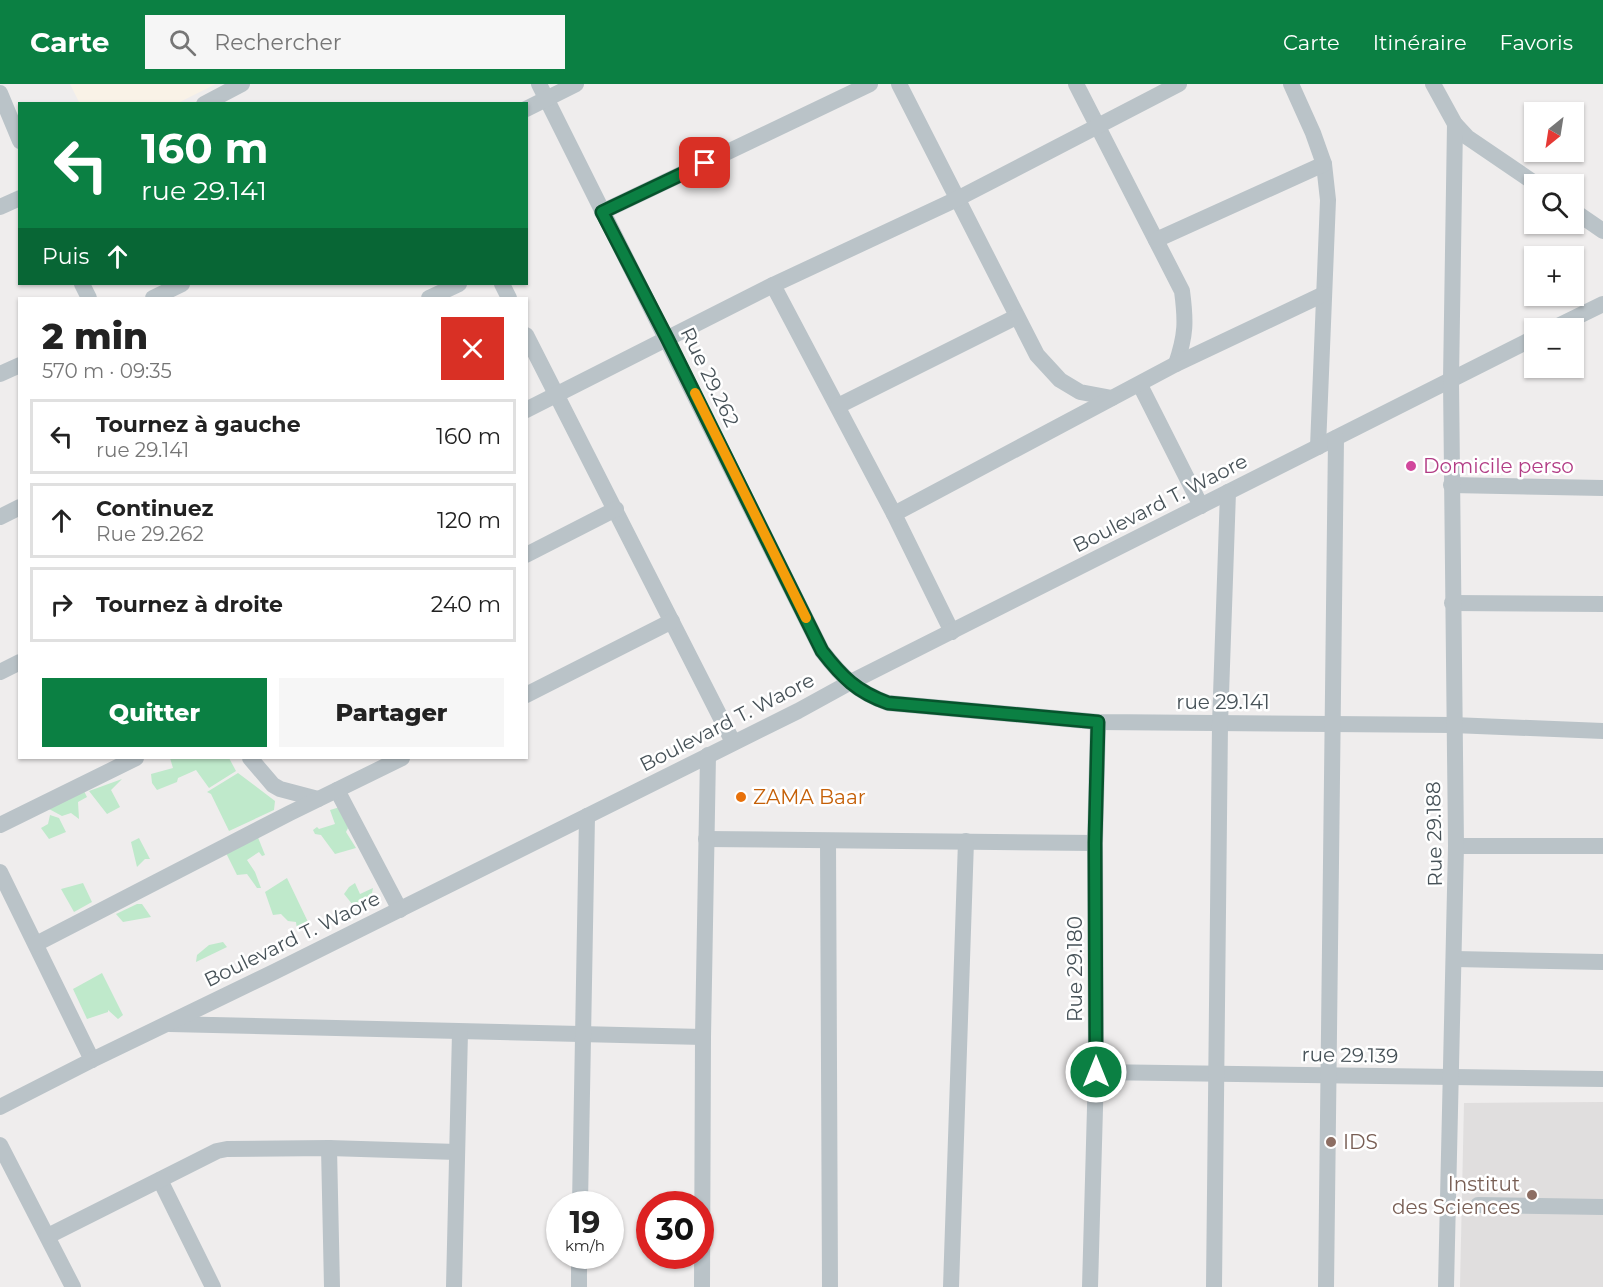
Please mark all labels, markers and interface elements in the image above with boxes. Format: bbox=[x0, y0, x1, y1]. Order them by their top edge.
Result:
search box bbox=[145, 15, 565, 69]
text: Carte bbox=[30, 25, 109, 59]
icon: search bbox=[166, 26, 199, 59]
text: Rechercher bbox=[214, 29, 342, 56]
text: Carte bbox=[1283, 30, 1340, 55]
text: Itinéraire bbox=[1373, 30, 1467, 55]
text: Favoris bbox=[1500, 30, 1573, 55]
north arrow bbox=[1524, 102, 1584, 162]
map controls bbox=[1524, 102, 1584, 378]
text: 160 m bbox=[141, 122, 269, 174]
icon: left bbox=[42, 126, 120, 204]
pin bbox=[679, 137, 730, 188]
icon: arrive bbox=[688, 146, 721, 179]
text: rue 29.141 bbox=[141, 174, 267, 207]
button: search bbox=[1524, 174, 1584, 234]
icon: ahead bbox=[101, 240, 134, 273]
text: Puis bbox=[42, 243, 89, 270]
button: + bbox=[1524, 246, 1584, 306]
text: 2 min bbox=[42, 314, 148, 358]
button: close bbox=[441, 317, 504, 380]
button: − bbox=[1524, 318, 1584, 378]
street label: Rue 29.262 bbox=[676, 323, 744, 431]
text: 570 m · 09:35 bbox=[42, 359, 172, 383]
text: Tournez à gauche bbox=[96, 411, 301, 438]
icon: left bbox=[45, 420, 78, 453]
text: 160 m bbox=[436, 423, 501, 450]
text: rue 29.141 bbox=[96, 438, 189, 462]
street label: Boulevard T. Waore bbox=[1069, 449, 1251, 557]
place label: Domicile perso bbox=[1423, 454, 1574, 478]
marker: Domicile perso bbox=[1404, 459, 1418, 473]
text: Continuez bbox=[96, 495, 213, 522]
icon: ahead bbox=[45, 504, 78, 537]
text: 120 m bbox=[437, 507, 501, 534]
text: Rue 29.262 bbox=[96, 522, 204, 546]
icon: right bbox=[45, 588, 78, 621]
text: Tournez à droite bbox=[96, 591, 283, 618]
text: 240 m bbox=[431, 591, 501, 618]
street label: Boulevard T. Waore bbox=[636, 668, 818, 776]
button: Quitter bbox=[42, 678, 267, 747]
button: Partager bbox=[279, 678, 504, 747]
street label: rue 29.141 bbox=[1176, 690, 1270, 714]
street label: Rue 29.188 bbox=[1421, 781, 1447, 887]
place label: ZAMA Baar bbox=[753, 785, 866, 809]
marker: ZAMA Baar bbox=[734, 790, 748, 804]
street label: Boulevard T. Waore bbox=[200, 886, 384, 992]
street label: Rue 29.180 bbox=[1063, 916, 1087, 1022]
position arrow bbox=[1064, 1040, 1128, 1104]
street label: rue 29.139 bbox=[1301, 1042, 1399, 1068]
place label: IDS bbox=[1343, 1130, 1378, 1154]
marker: IDS bbox=[1324, 1135, 1338, 1149]
place label: Institut des Sciences bbox=[1392, 1172, 1520, 1219]
marker: Institut des Sciences bbox=[1525, 1188, 1539, 1202]
speed limit sign: 30 bbox=[636, 1191, 714, 1269]
text: 19 bbox=[570, 1204, 600, 1241]
text: km/h bbox=[565, 1236, 605, 1255]

